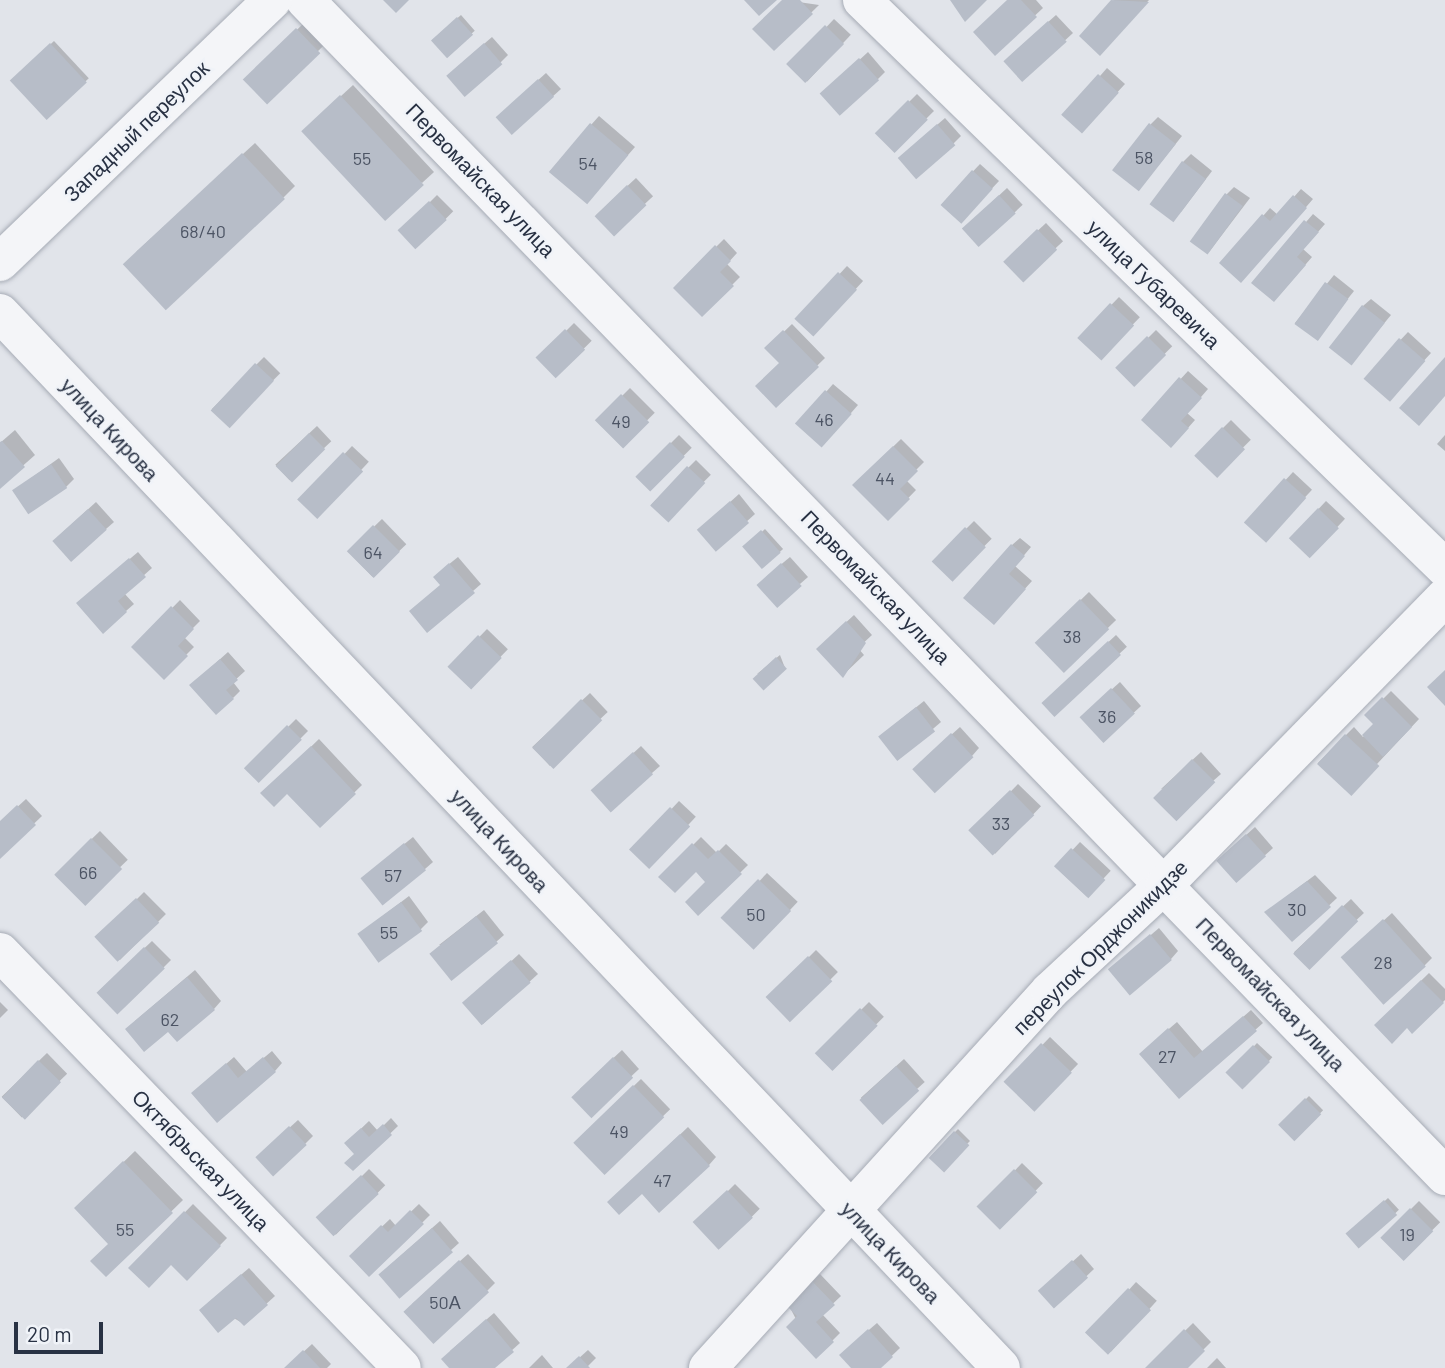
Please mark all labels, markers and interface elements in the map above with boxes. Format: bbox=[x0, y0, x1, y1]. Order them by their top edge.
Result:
street label: Западный переулок bbox=[58, 55, 214, 207]
street label: Первомайская улица bbox=[401, 98, 561, 262]
house number: 58 bbox=[1135, 146, 1153, 168]
house number: 55 bbox=[353, 147, 371, 169]
house number: 54 bbox=[578, 152, 598, 174]
street label: улица Губаревича bbox=[1082, 214, 1226, 354]
house number: 68/40 bbox=[180, 220, 226, 242]
street label: улица Кирова bbox=[56, 372, 164, 486]
house number: 46 bbox=[814, 408, 834, 430]
house number: 49 bbox=[611, 410, 631, 432]
house number: 44 bbox=[875, 467, 895, 489]
street label: Первомайская улица bbox=[796, 505, 956, 669]
house number: 64 bbox=[363, 541, 383, 563]
house number: 38 bbox=[1063, 625, 1081, 647]
house number: 36 bbox=[1098, 705, 1116, 727]
street label: улица Кирова bbox=[446, 783, 554, 897]
house number: 33 bbox=[992, 812, 1010, 834]
street label: переулок Орджоникидзе bbox=[1007, 854, 1193, 1040]
house number: 66 bbox=[79, 861, 97, 883]
house number: 57 bbox=[384, 864, 402, 886]
house number: 30 bbox=[1287, 898, 1307, 920]
house number: 50 bbox=[746, 903, 766, 925]
street label: Первомайская улица bbox=[1191, 912, 1351, 1076]
house number: 55 bbox=[380, 921, 398, 943]
house number: 28 bbox=[1373, 951, 1393, 973]
house number: 62 bbox=[161, 1008, 179, 1030]
house number: 27 bbox=[1158, 1045, 1176, 1067]
street label: Октябрьская улица bbox=[127, 1084, 275, 1236]
house number: 49 bbox=[609, 1120, 629, 1142]
house number: 47 bbox=[653, 1169, 671, 1191]
street label: улица Кирова bbox=[836, 1196, 946, 1308]
house number: 55 bbox=[116, 1218, 134, 1240]
house number: 19 bbox=[1399, 1223, 1415, 1245]
house number: 50А bbox=[429, 1291, 461, 1313]
scale bar bbox=[18, 1308, 107, 1352]
text: 20 m bbox=[27, 1321, 72, 1346]

